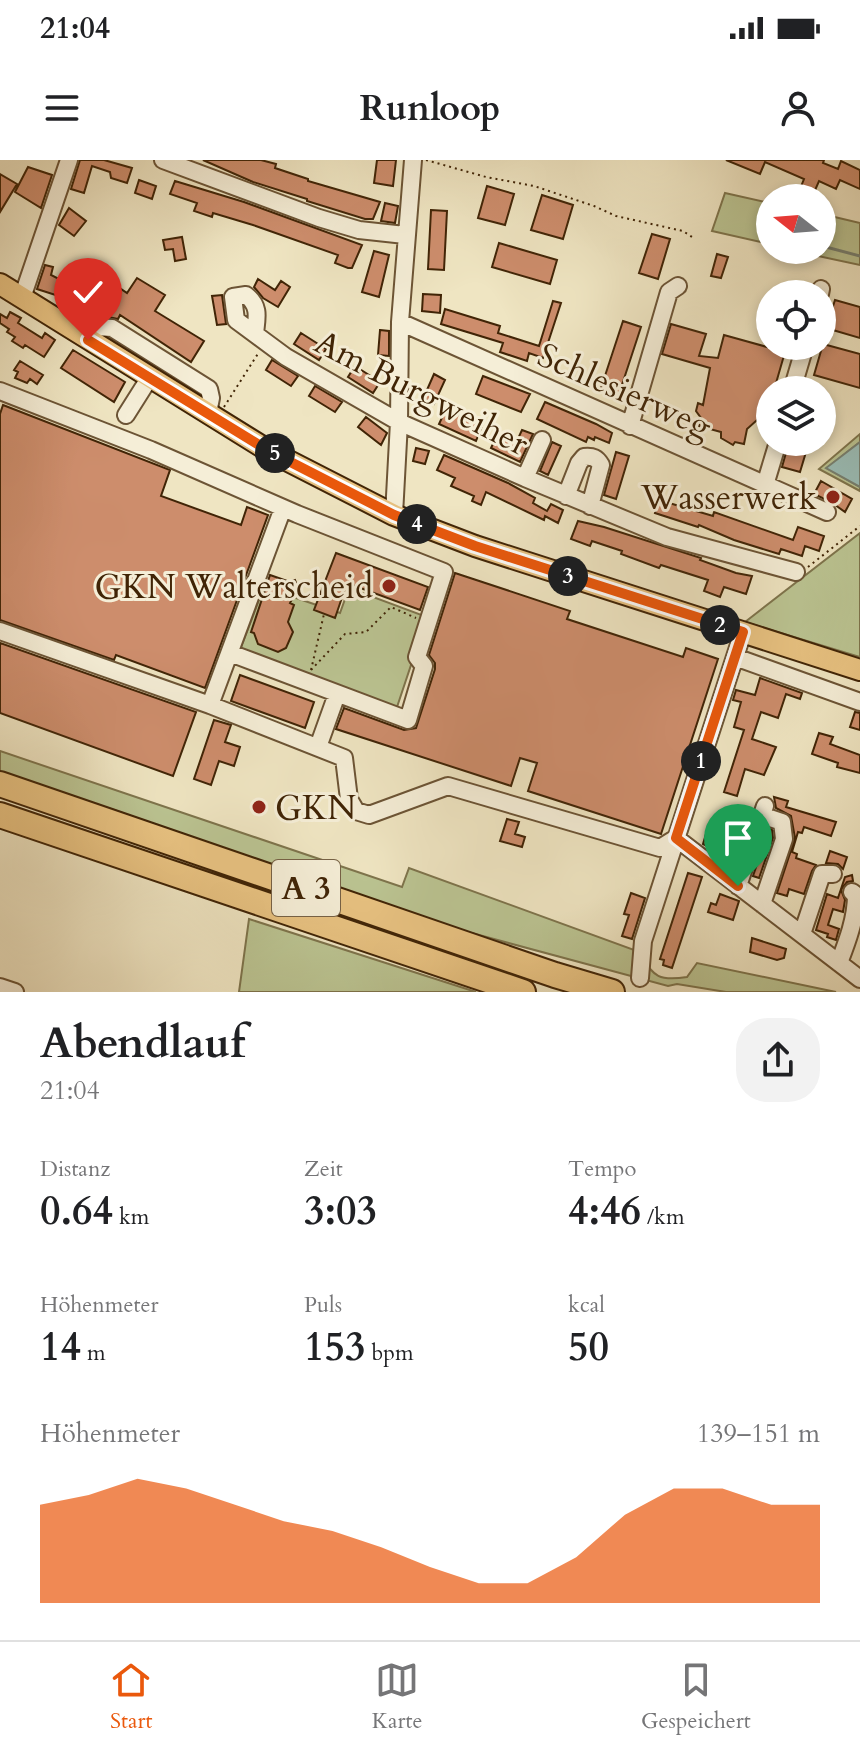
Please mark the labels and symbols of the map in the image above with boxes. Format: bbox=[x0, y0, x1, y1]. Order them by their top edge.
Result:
north arrow bbox=[756, 184, 836, 264]
pin bbox=[54, 258, 122, 340]
street label: Am Burgweiher bbox=[307, 319, 537, 467]
street label: Schlesierweg bbox=[530, 332, 719, 450]
pin: 5 bbox=[255, 433, 295, 473]
place label: Wasserwerk bbox=[640, 475, 818, 521]
marker: Wasserwerk bbox=[824, 488, 842, 506]
pin: 4 bbox=[397, 504, 437, 544]
pin: 3 bbox=[548, 556, 588, 596]
place label: GKN Walterscheid bbox=[95, 564, 373, 610]
marker: GKN Walterscheid bbox=[380, 577, 398, 595]
pin: 2 bbox=[700, 605, 740, 645]
pin: 1 bbox=[681, 741, 721, 781]
place label: GKN bbox=[275, 785, 356, 831]
marker: GKN bbox=[250, 798, 268, 816]
pin bbox=[704, 804, 772, 886]
road number: A 3 bbox=[272, 860, 340, 916]

